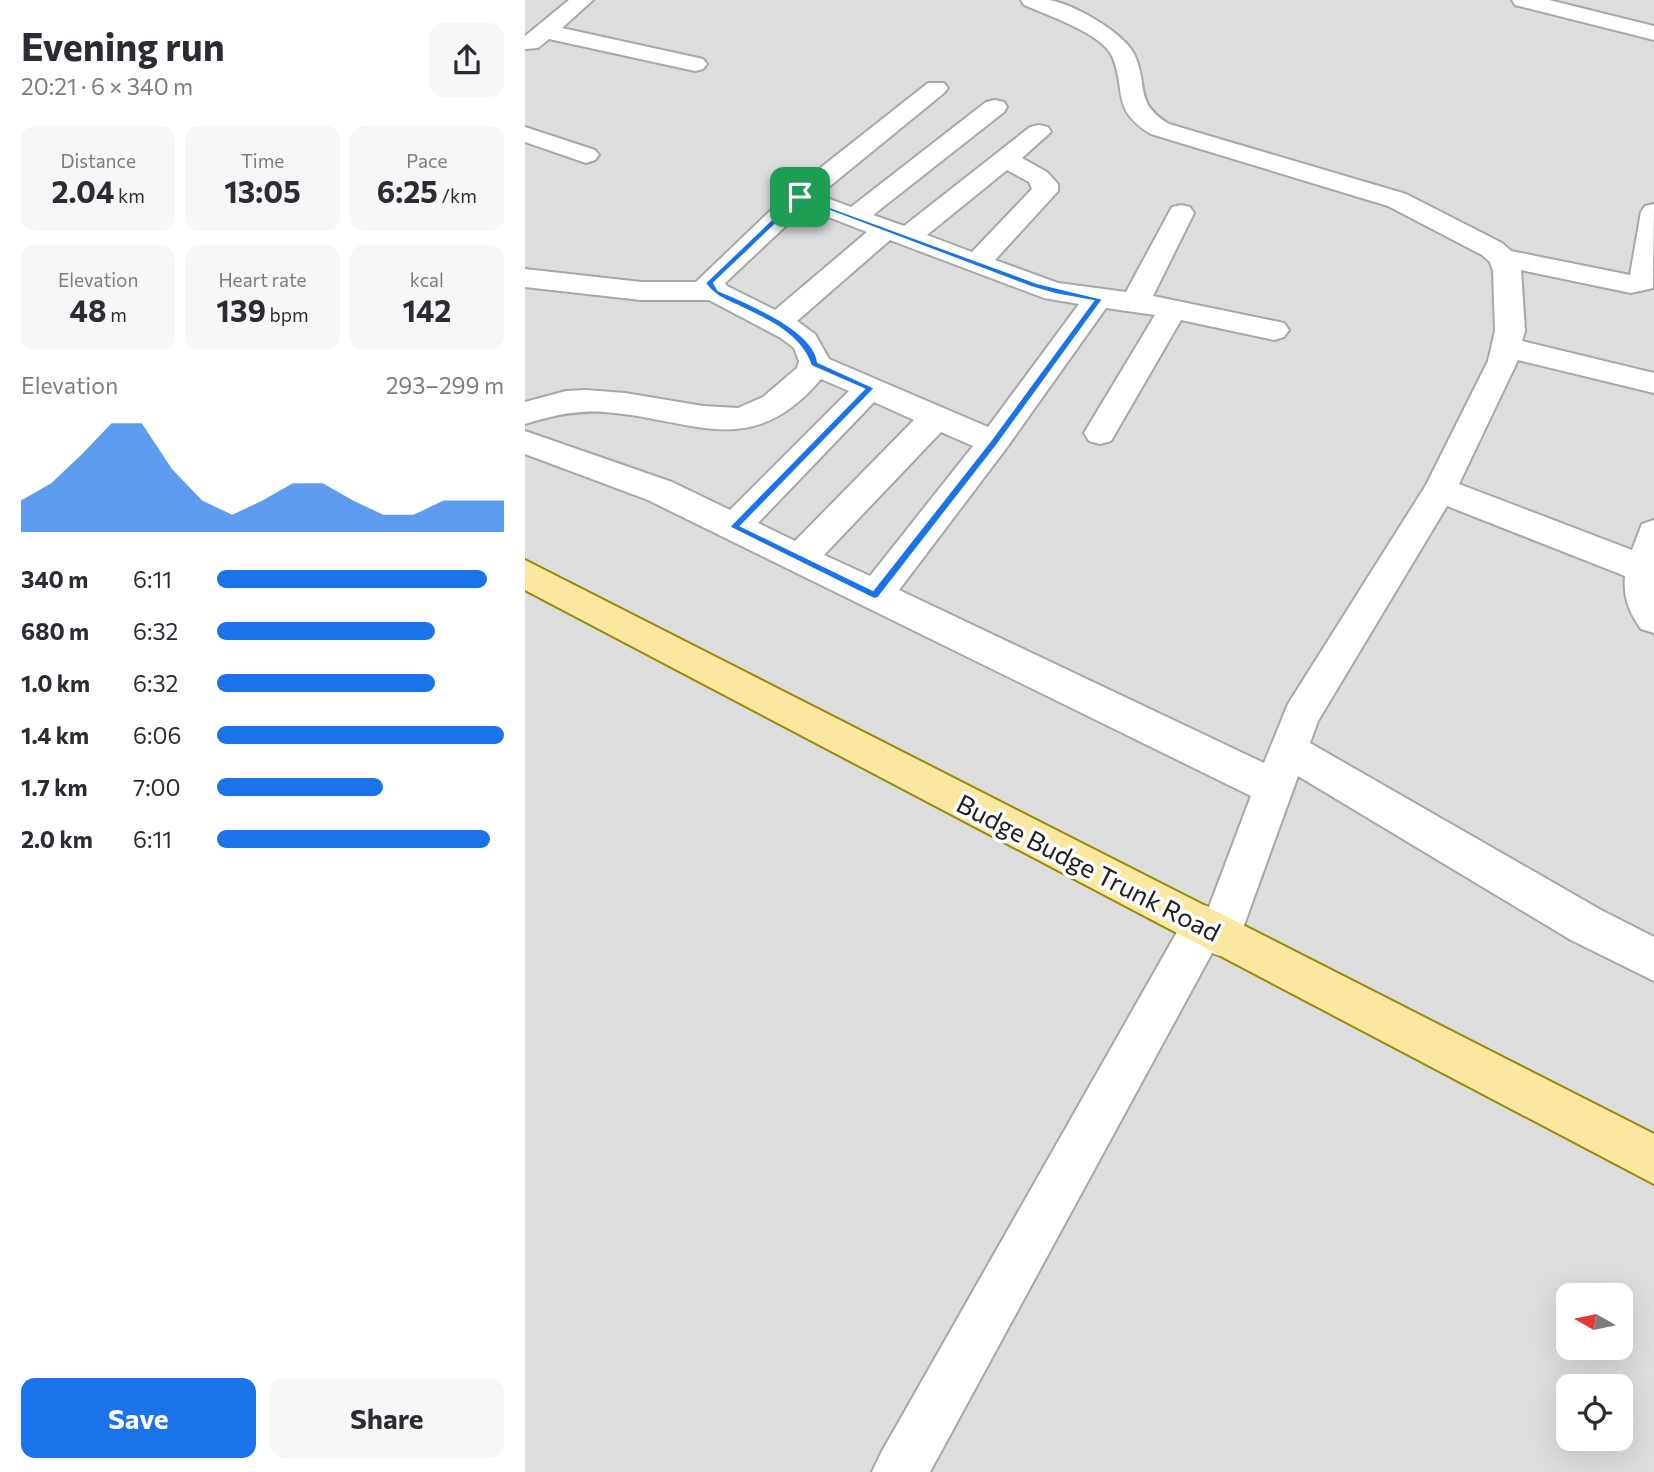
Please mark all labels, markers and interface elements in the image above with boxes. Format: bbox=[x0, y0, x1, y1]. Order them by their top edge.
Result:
text: Evening run bbox=[21, 22, 225, 69]
button: share bbox=[430, 23, 504, 97]
text: 20:21 · 6 × 340 m bbox=[21, 72, 193, 100]
text: Distance bbox=[60, 149, 136, 172]
text: Time bbox=[241, 149, 284, 172]
text: Pace bbox=[406, 149, 447, 172]
pin bbox=[770, 167, 830, 227]
text: 2.04 bbox=[51, 172, 114, 209]
text: 13:05 bbox=[224, 172, 301, 209]
text: 6:25 bbox=[377, 172, 438, 209]
icon: arrive bbox=[781, 178, 819, 216]
text: km bbox=[114, 184, 145, 207]
text: /km bbox=[438, 184, 477, 207]
text: Elevation bbox=[58, 268, 138, 291]
text: Heart rate bbox=[218, 268, 307, 291]
text: kcal bbox=[410, 268, 444, 291]
text: 48 bbox=[70, 291, 107, 328]
text: 139 bbox=[216, 291, 266, 328]
text: 142 bbox=[402, 291, 451, 328]
text: m bbox=[107, 303, 127, 326]
text: bpm bbox=[266, 303, 309, 326]
text: Elevation bbox=[21, 371, 118, 399]
text: 293–299 m bbox=[386, 371, 504, 399]
text: 340 m bbox=[21, 565, 88, 593]
text: 6:11 bbox=[133, 565, 172, 593]
text: 680 m bbox=[21, 617, 89, 645]
text: 6:32 bbox=[133, 617, 178, 645]
text: 1.0 km bbox=[21, 669, 90, 697]
text: 6:32 bbox=[133, 669, 178, 697]
text: 1.4 km bbox=[21, 721, 89, 749]
text: 6:06 bbox=[133, 721, 181, 749]
text: 1.7 km bbox=[21, 773, 88, 801]
text: 7:00 bbox=[133, 773, 181, 801]
street label: Budge Budge Trunk Road bbox=[952, 787, 1226, 947]
text: 2.0 km bbox=[21, 825, 93, 853]
text: 6:11 bbox=[133, 825, 172, 853]
north arrow bbox=[1556, 1283, 1633, 1360]
map controls bbox=[1556, 1283, 1633, 1451]
button: locate bbox=[1556, 1374, 1633, 1451]
button: Save bbox=[21, 1378, 256, 1458]
button: Share bbox=[270, 1378, 504, 1458]

